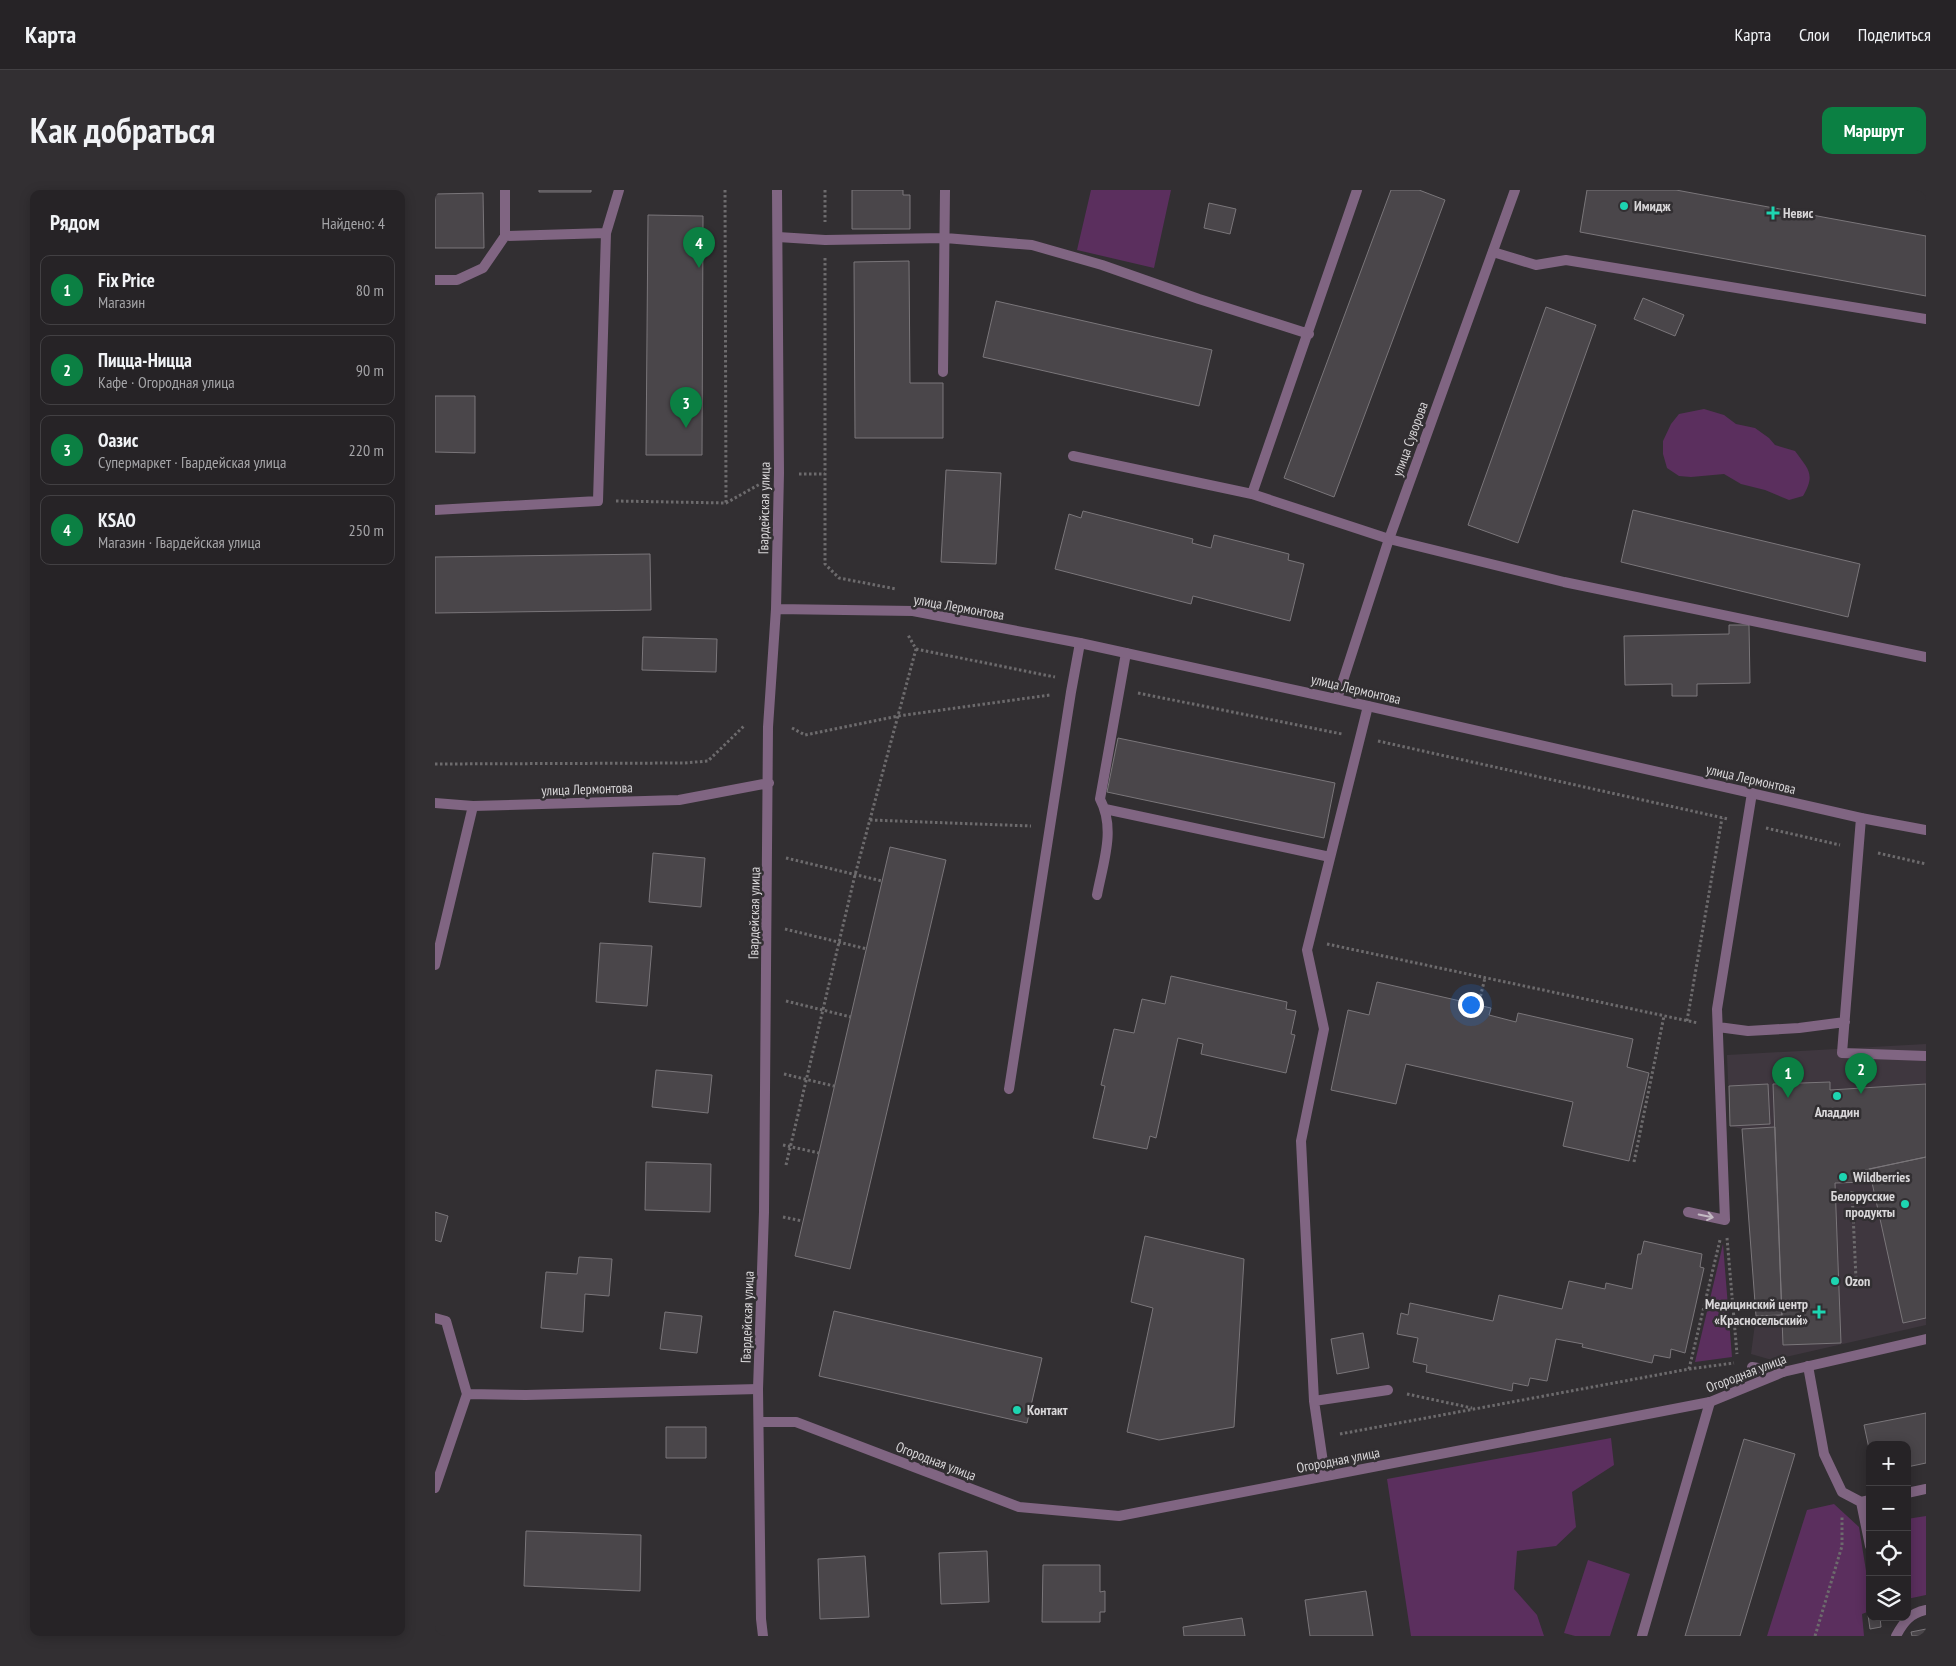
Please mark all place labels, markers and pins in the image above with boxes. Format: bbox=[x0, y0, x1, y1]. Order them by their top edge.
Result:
place label: Имидж bbox=[1634, 197, 1671, 215]
marker: Имидж bbox=[1618, 200, 1630, 212]
place label: Невис bbox=[1783, 204, 1814, 222]
marker: Невис bbox=[1767, 207, 1779, 219]
pin: 4 bbox=[683, 227, 715, 268]
pin: 3 bbox=[670, 387, 702, 428]
pin: 2 bbox=[1845, 1053, 1877, 1094]
pin: 1 bbox=[1772, 1057, 1804, 1098]
marker: Аладдин bbox=[1831, 1090, 1843, 1102]
place label: Аладдин bbox=[1814, 1103, 1859, 1121]
place label: Wildberries bbox=[1852, 1168, 1910, 1186]
marker: Wildberries bbox=[1837, 1171, 1849, 1183]
place label: Белорусские продукты bbox=[1831, 1187, 1895, 1221]
marker: Белорусские продукты bbox=[1899, 1198, 1911, 1210]
place label: Ozon bbox=[1845, 1272, 1870, 1290]
marker: Ozon bbox=[1829, 1275, 1841, 1287]
place label: Медицинский центр «Красносельский» bbox=[1705, 1295, 1808, 1329]
marker: Медицинский центр «Красносельский» bbox=[1812, 1305, 1826, 1319]
place label: Контакт bbox=[1027, 1401, 1068, 1419]
marker: Контакт bbox=[1011, 1404, 1023, 1416]

